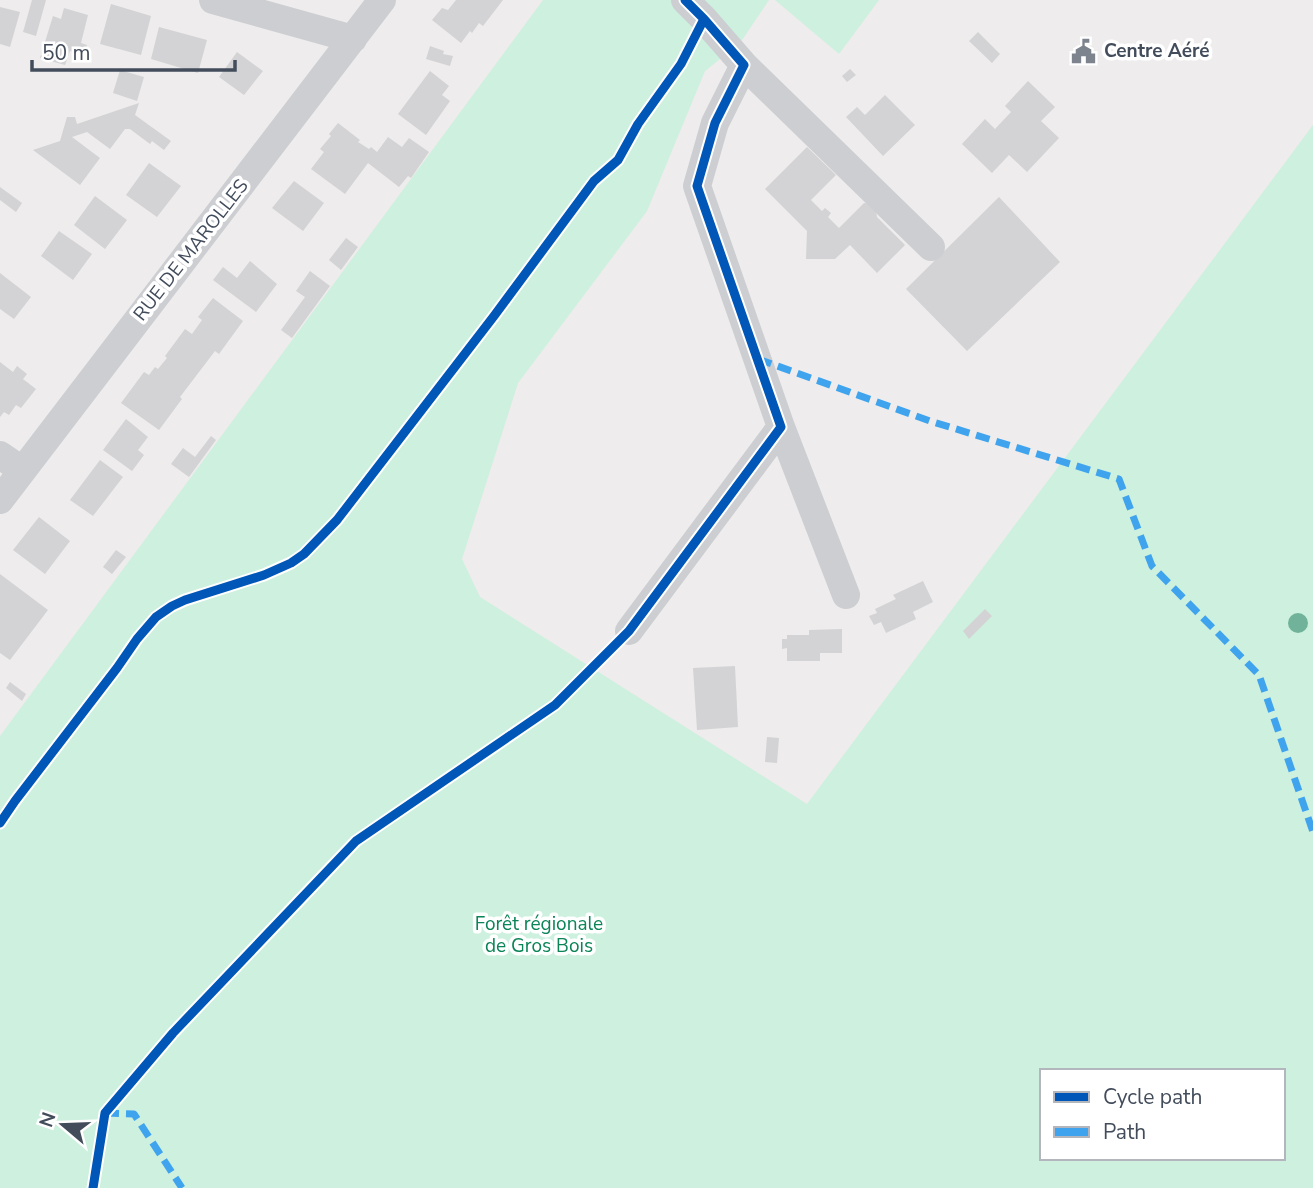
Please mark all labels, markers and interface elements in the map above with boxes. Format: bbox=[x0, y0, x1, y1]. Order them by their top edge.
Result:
scale bar bbox=[32, 28, 234, 72]
public building icon: Centre Aéré bbox=[1070, 37, 1098, 65]
place label: Centre Aéré bbox=[1104, 38, 1210, 64]
text: 50 m bbox=[42, 39, 91, 67]
street label: RUE DE MAROLLES bbox=[127, 174, 255, 326]
park label: Forêt régionale de Gros Bois bbox=[475, 911, 603, 959]
legend bbox=[1040, 1069, 1285, 1160]
text: Cycle path bbox=[1103, 1083, 1202, 1111]
north arrow bbox=[28, 1090, 98, 1160]
text: N bbox=[33, 1109, 62, 1131]
text: Path bbox=[1103, 1118, 1146, 1146]

